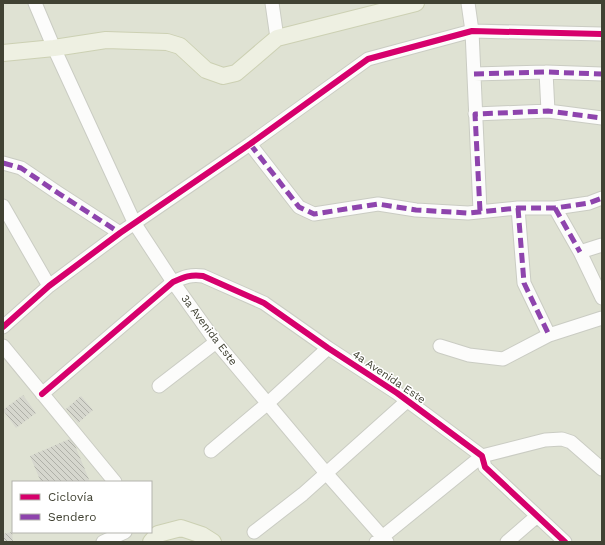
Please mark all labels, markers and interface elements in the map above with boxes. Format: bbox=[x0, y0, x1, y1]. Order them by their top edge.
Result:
street label: 3a Avenida Este bbox=[178, 292, 240, 368]
street label: 4a Avenida Este bbox=[350, 348, 428, 406]
legend bbox=[12, 481, 152, 533]
text: Ciclovía bbox=[48, 490, 93, 504]
text: Sendero bbox=[48, 510, 96, 524]

